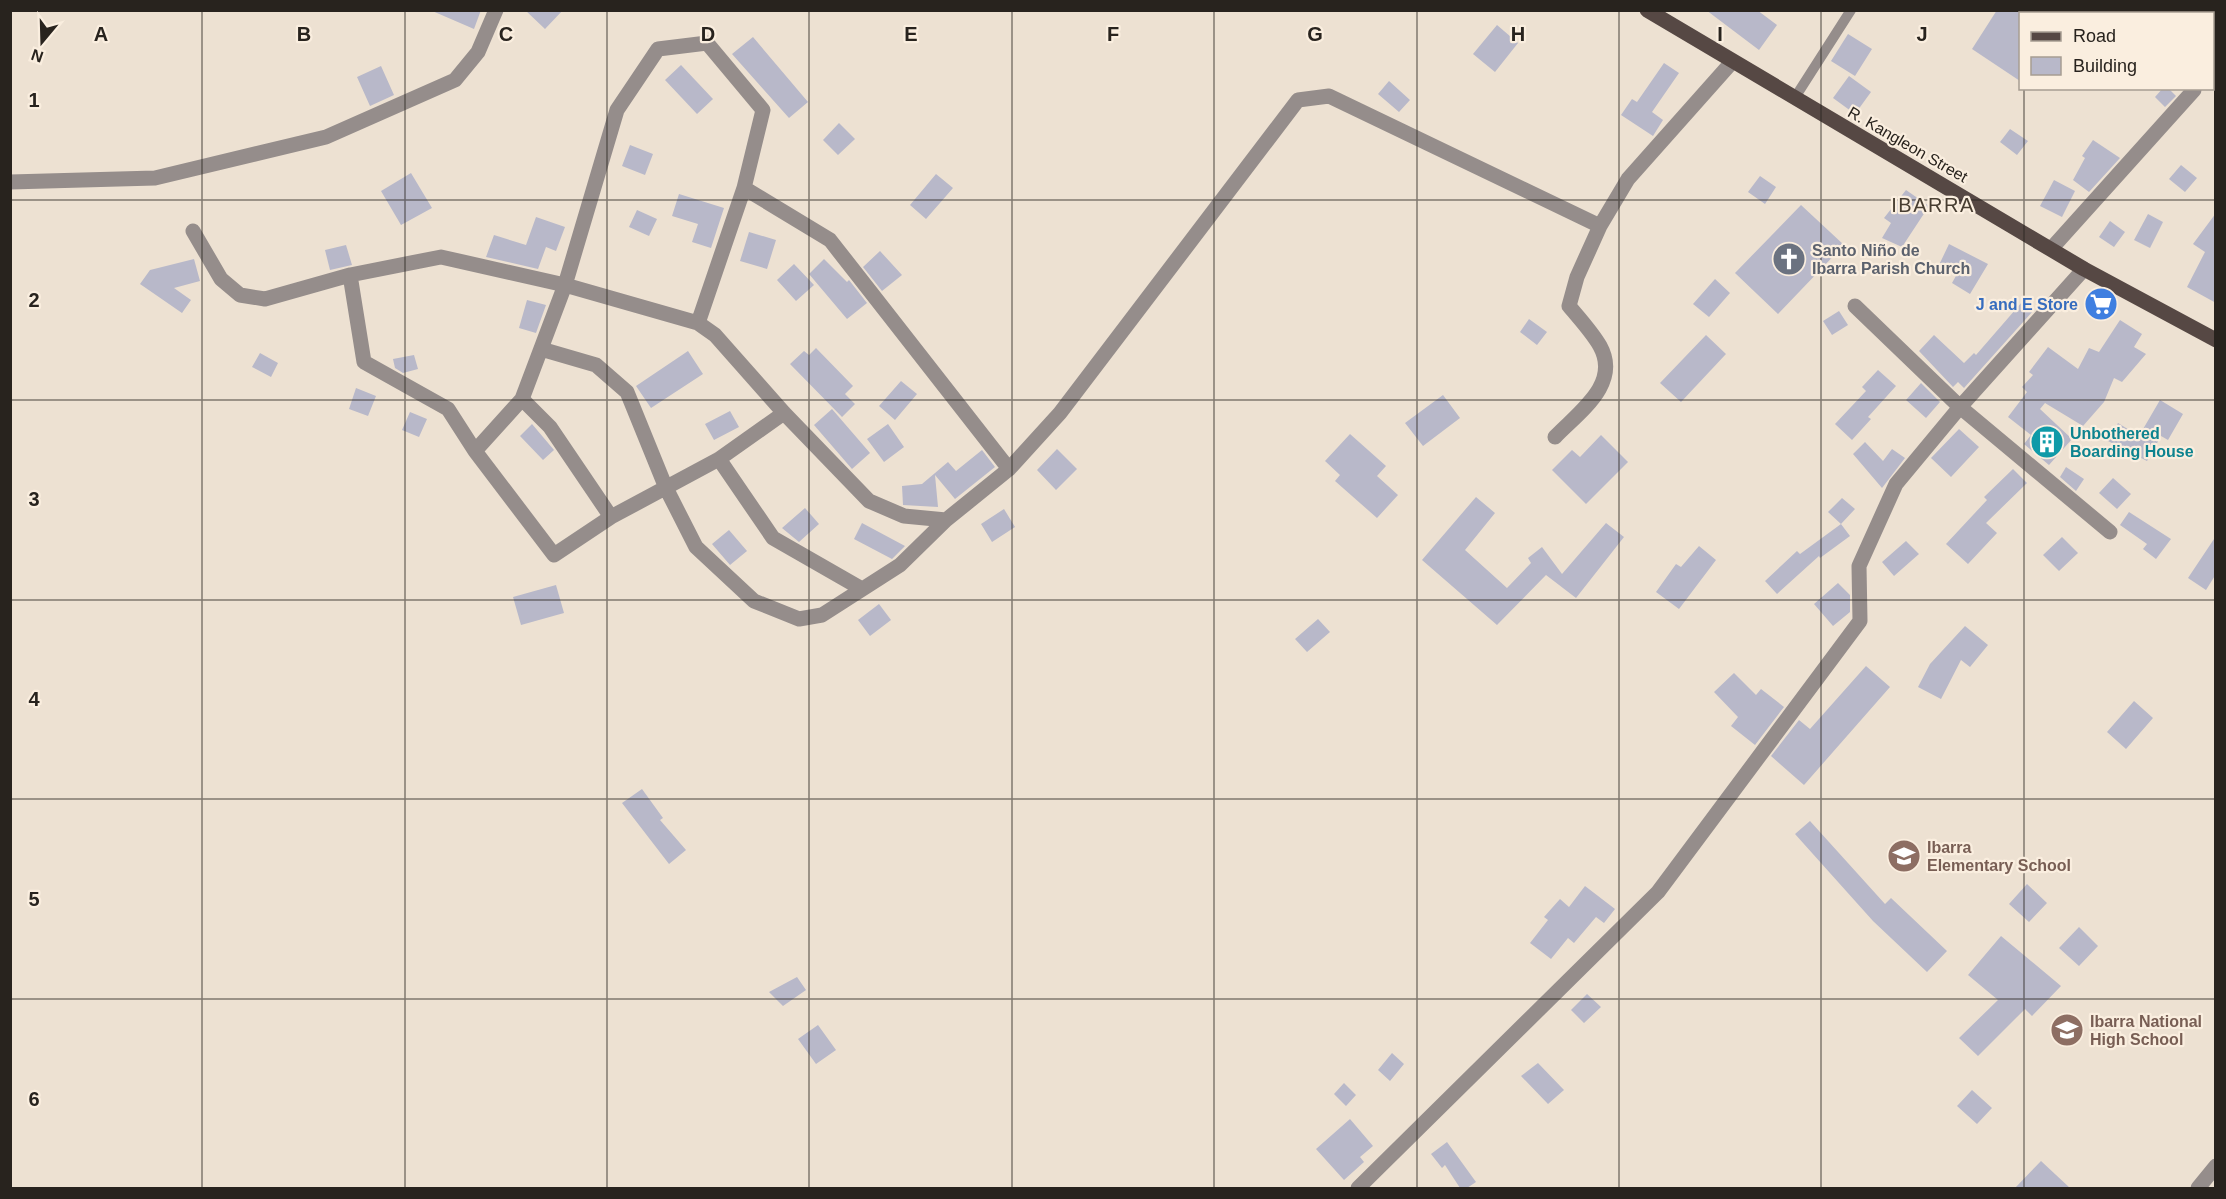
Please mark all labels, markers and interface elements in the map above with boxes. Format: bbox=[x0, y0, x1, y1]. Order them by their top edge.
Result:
north arrow bbox=[12, 12, 72, 72]
legend bbox=[2019, 12, 2214, 90]
text: A bbox=[94, 23, 108, 45]
text: B bbox=[297, 23, 311, 45]
text: C bbox=[499, 23, 513, 45]
text: D bbox=[701, 23, 715, 45]
text: E bbox=[904, 23, 918, 45]
text: F bbox=[1107, 23, 1119, 45]
text: G bbox=[1307, 23, 1323, 45]
text: H bbox=[1511, 23, 1525, 45]
text: I bbox=[1717, 23, 1723, 45]
text: J bbox=[1916, 23, 1928, 45]
text: Road bbox=[2073, 26, 2116, 46]
text: N bbox=[29, 46, 46, 66]
text: Building bbox=[2073, 56, 2137, 76]
text: 1 bbox=[28, 89, 40, 111]
street label: R. Kangleon Street bbox=[1845, 103, 1971, 186]
district label: IBARRA bbox=[1891, 194, 1975, 216]
church icon: Santo Niño de Ibarra Parish Church bbox=[1771, 241, 1807, 277]
place label: Santo Niño de Ibarra Parish Church bbox=[1812, 242, 1970, 277]
supermarket icon: J and E Store bbox=[2083, 286, 2119, 322]
text: 2 bbox=[28, 289, 40, 311]
place label: J and E Store bbox=[1976, 296, 2078, 313]
building icon: Unbothered Boarding House bbox=[2029, 424, 2065, 460]
place label: Unbothered Boarding House bbox=[2070, 425, 2194, 460]
text: 3 bbox=[28, 488, 40, 510]
text: 4 bbox=[28, 688, 40, 710]
school or university icon: Ibarra Elementary School bbox=[1886, 838, 1922, 874]
place label: Ibarra Elementary School bbox=[1927, 839, 2071, 874]
text: 5 bbox=[28, 888, 40, 910]
school or university icon: Ibarra National High School bbox=[2049, 1012, 2085, 1048]
place label: Ibarra National High School bbox=[2090, 1013, 2202, 1048]
text: 6 bbox=[28, 1088, 40, 1110]

